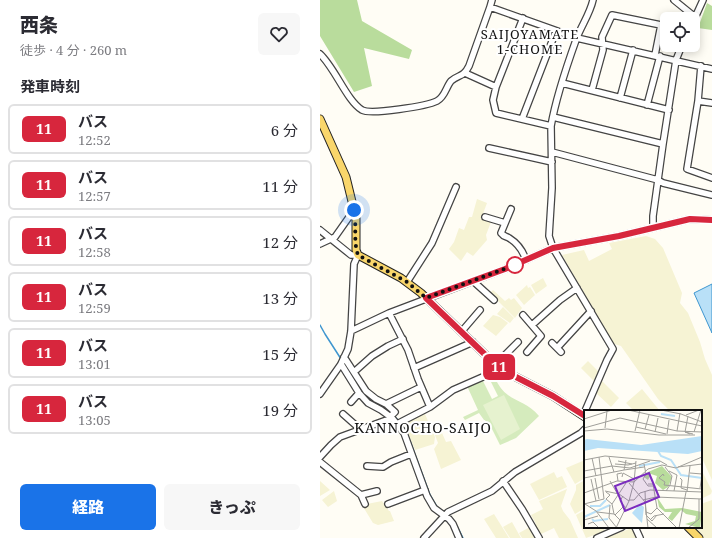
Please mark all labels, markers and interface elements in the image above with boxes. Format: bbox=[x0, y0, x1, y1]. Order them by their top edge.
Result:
text: 西条 bbox=[20, 12, 58, 38]
map controls bbox=[660, 12, 700, 52]
button: locate bbox=[660, 12, 700, 52]
button: heart bbox=[258, 13, 300, 55]
district label: SAIJOYAMATE 1-CHOME bbox=[481, 25, 579, 58]
text: 徒歩 · 4 分 · 260 m bbox=[20, 41, 127, 59]
text: 発車時刻 bbox=[20, 76, 80, 96]
text: バス bbox=[78, 111, 108, 131]
text: 11 bbox=[36, 119, 52, 138]
text: 6 分 bbox=[271, 120, 298, 140]
text: 12:52 bbox=[78, 131, 111, 149]
text: バス bbox=[78, 167, 108, 187]
text: 11 bbox=[36, 175, 52, 194]
text: 11 分 bbox=[262, 176, 298, 196]
text: 12:57 bbox=[78, 187, 111, 205]
your location bbox=[344, 200, 364, 220]
text: バス bbox=[78, 223, 108, 243]
text: 11 bbox=[36, 231, 52, 250]
text: 12 分 bbox=[262, 232, 298, 252]
text: 12:58 bbox=[78, 243, 111, 261]
unlabelled marker bbox=[506, 256, 524, 274]
text: バス bbox=[78, 279, 108, 299]
text: 11 bbox=[36, 287, 52, 306]
text: 13 分 bbox=[262, 288, 298, 308]
text: 12:59 bbox=[78, 299, 111, 317]
text: バス bbox=[78, 335, 108, 355]
text: 11 bbox=[36, 343, 52, 362]
text: 15 分 bbox=[262, 344, 298, 364]
line badge: 11 bbox=[481, 354, 517, 380]
text: 13:01 bbox=[78, 355, 111, 373]
text: 11 bbox=[491, 357, 507, 376]
text: バス bbox=[78, 391, 108, 411]
text: 11 bbox=[36, 399, 52, 418]
text: 19 分 bbox=[262, 400, 298, 420]
inset map bbox=[584, 410, 702, 528]
text: 13:05 bbox=[78, 411, 111, 429]
district label: KANNOCHO-SAIJO bbox=[354, 418, 492, 437]
button: 経路 bbox=[20, 484, 156, 530]
button: きっぷ bbox=[164, 484, 300, 530]

